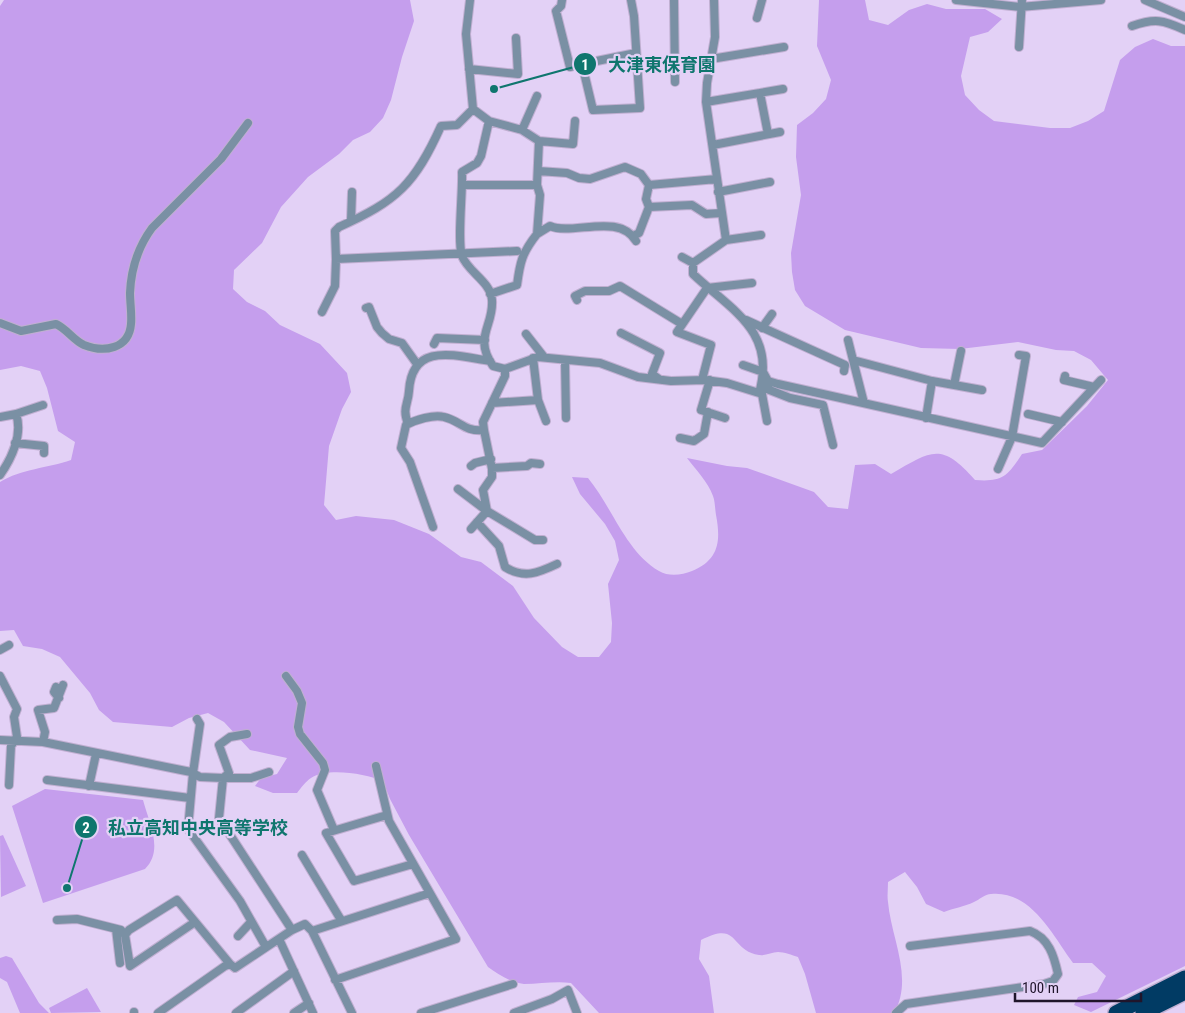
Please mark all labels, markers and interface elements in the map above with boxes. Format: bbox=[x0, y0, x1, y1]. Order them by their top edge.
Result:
callout: 大津東保育園 bbox=[573, 48, 726, 81]
text: 大津東保育園 bbox=[608, 54, 716, 75]
text: 1 bbox=[581, 56, 589, 74]
callout: 私立高知中央高等学校 bbox=[73, 811, 298, 844]
text: 私立高知中央高等学校 bbox=[108, 817, 288, 838]
text: 2 bbox=[82, 819, 90, 837]
scale bar bbox=[1015, 970, 1141, 1002]
text: 100 m bbox=[1022, 979, 1059, 997]

